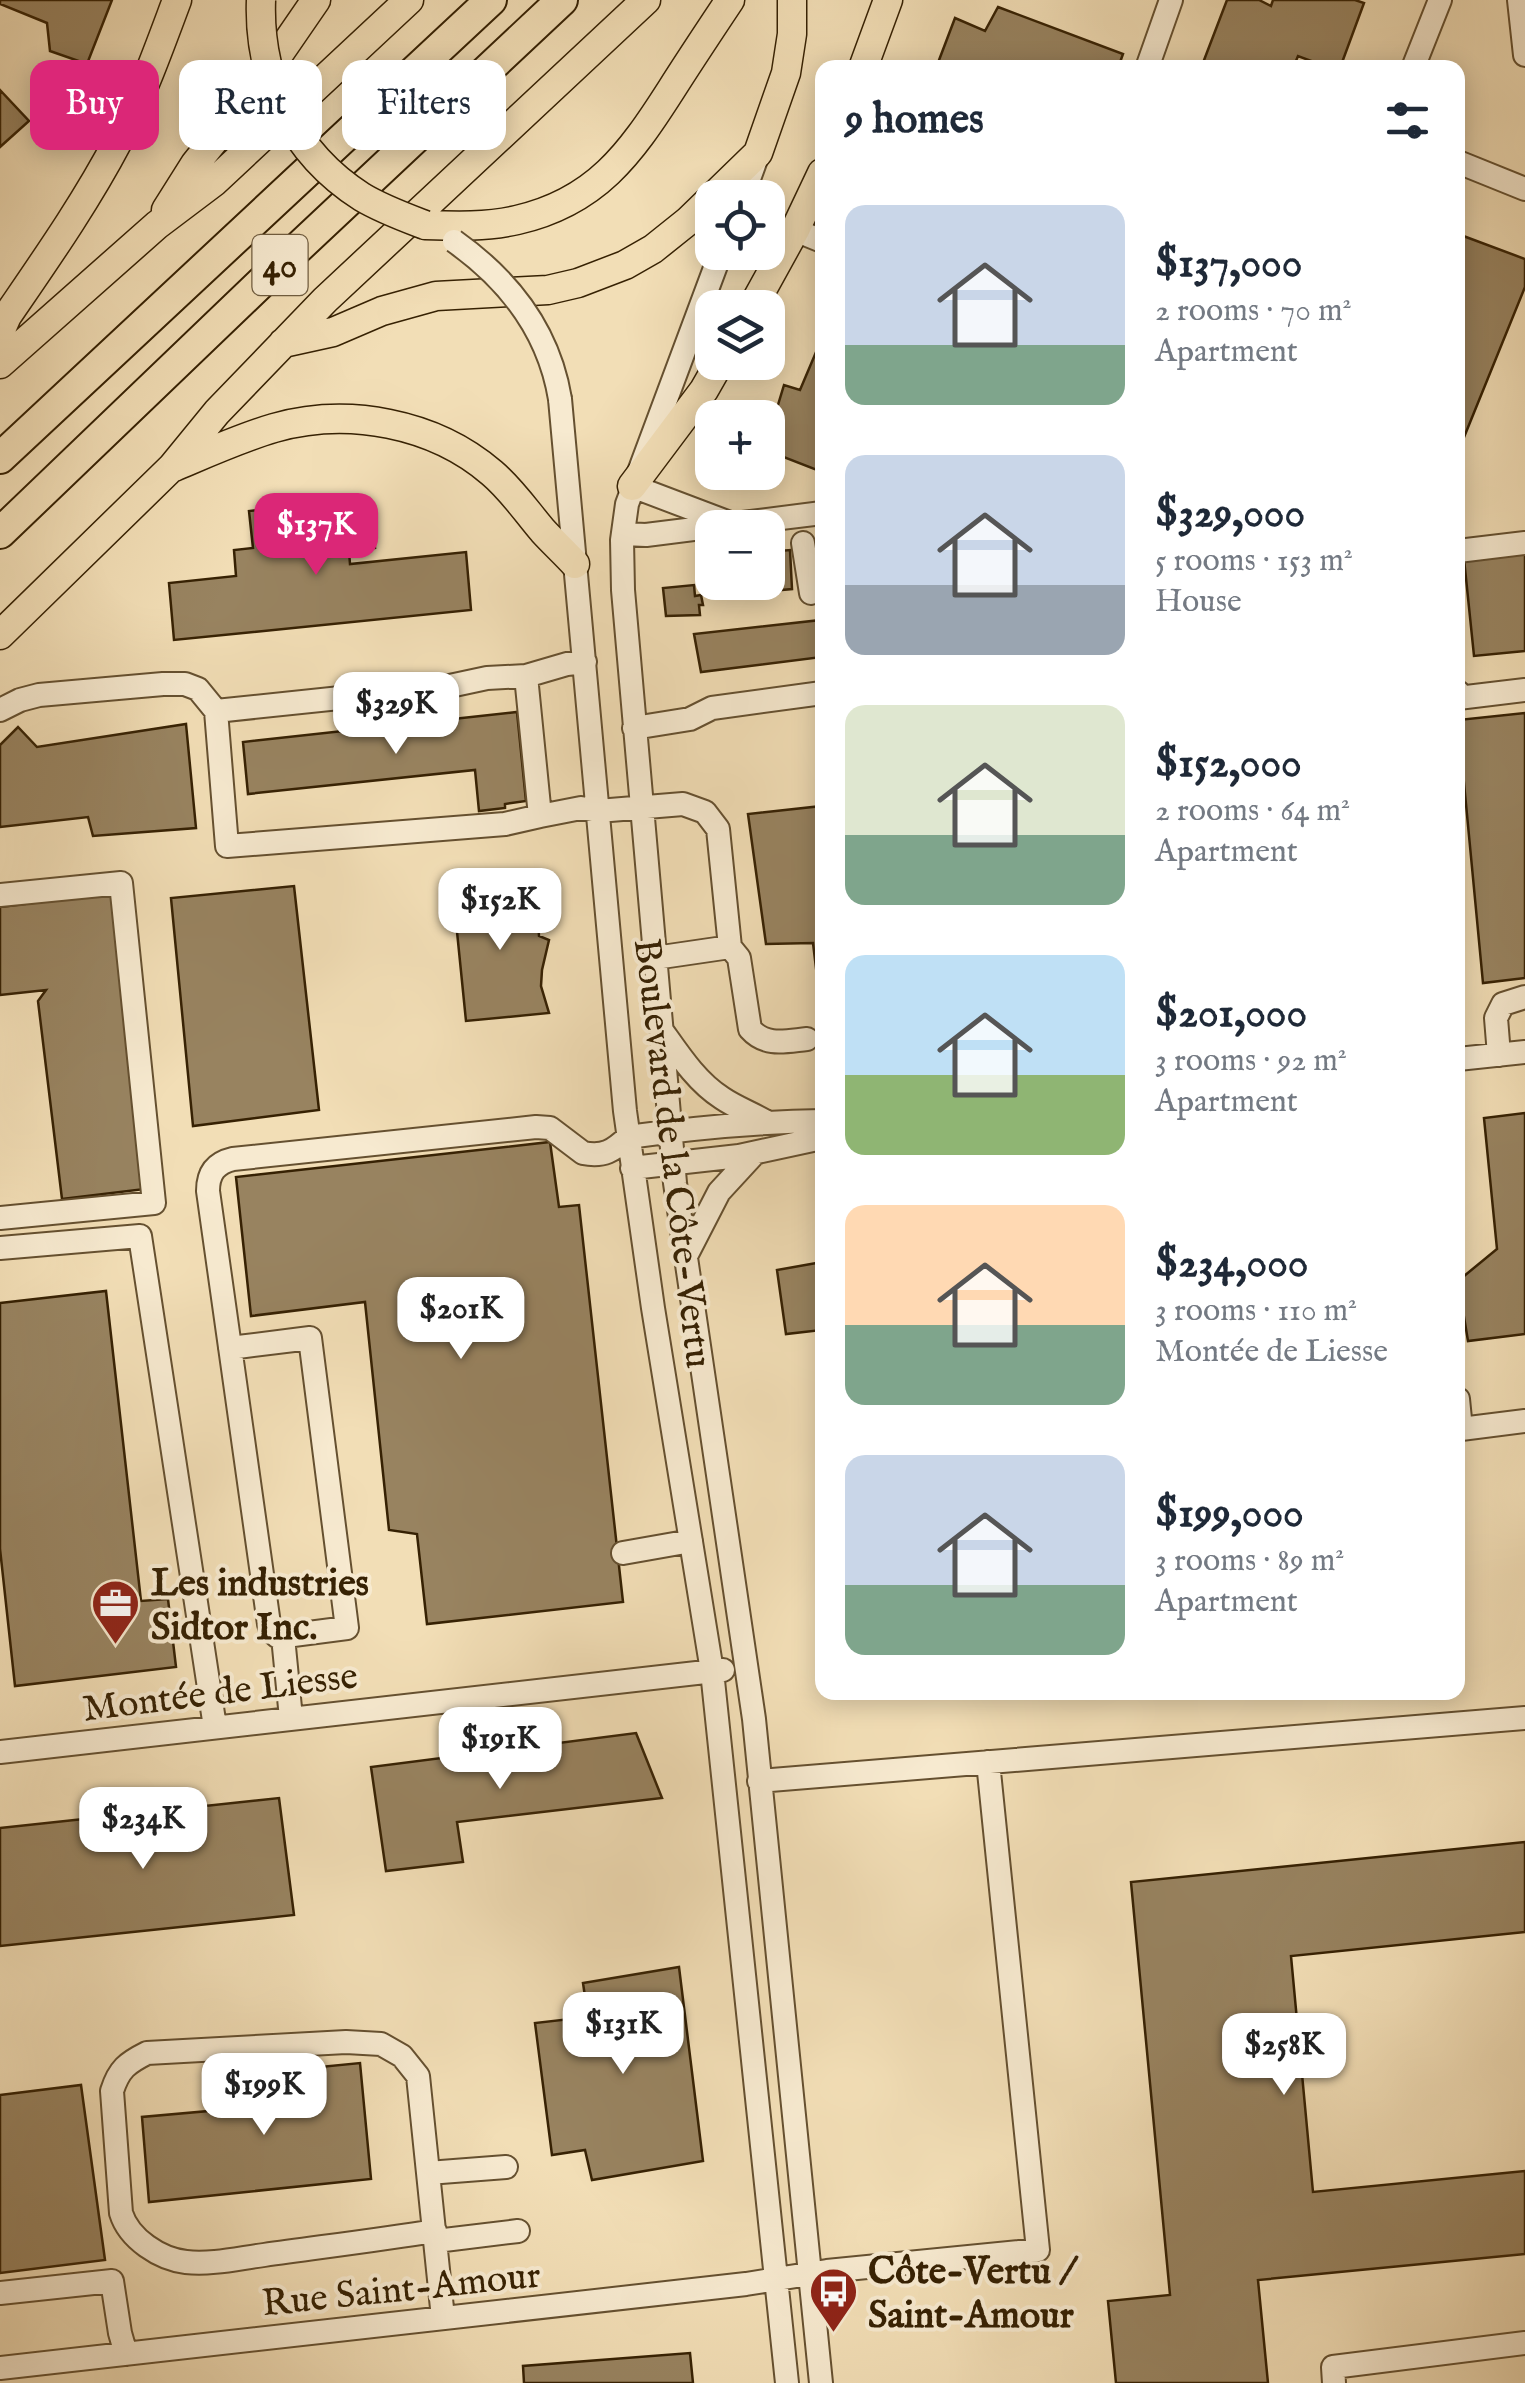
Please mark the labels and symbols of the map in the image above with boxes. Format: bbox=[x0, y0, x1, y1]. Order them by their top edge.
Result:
road number: 40 bbox=[252, 235, 308, 295]
pin: $137K bbox=[246, 493, 386, 578]
pin: $329K bbox=[326, 672, 466, 757]
pin: $152K bbox=[430, 868, 570, 953]
street label: Boulevard de la Côte-Vertu bbox=[621, 936, 721, 1371]
pin: $201K bbox=[391, 1277, 531, 1362]
place label: Les industries Sidtor Inc. bbox=[151, 1561, 369, 1653]
office icon: Les industries Sidtor Inc. bbox=[90, 1578, 142, 1646]
street label: Montée de Liesse bbox=[80, 1653, 361, 1735]
pin: $191K bbox=[430, 1707, 570, 1792]
pin: $234K bbox=[73, 1787, 213, 1872]
pin: $131K bbox=[553, 1992, 693, 2077]
pin: $258K bbox=[1214, 2013, 1354, 2098]
pin: $199K bbox=[194, 2053, 334, 2138]
place label: Côte-Vertu / Saint-Amour bbox=[868, 2249, 1079, 2341]
street label: Rue Saint-Amour bbox=[260, 2252, 543, 2329]
bus stop icon: Côte-Vertu / Saint-Amour bbox=[807, 2266, 859, 2334]

